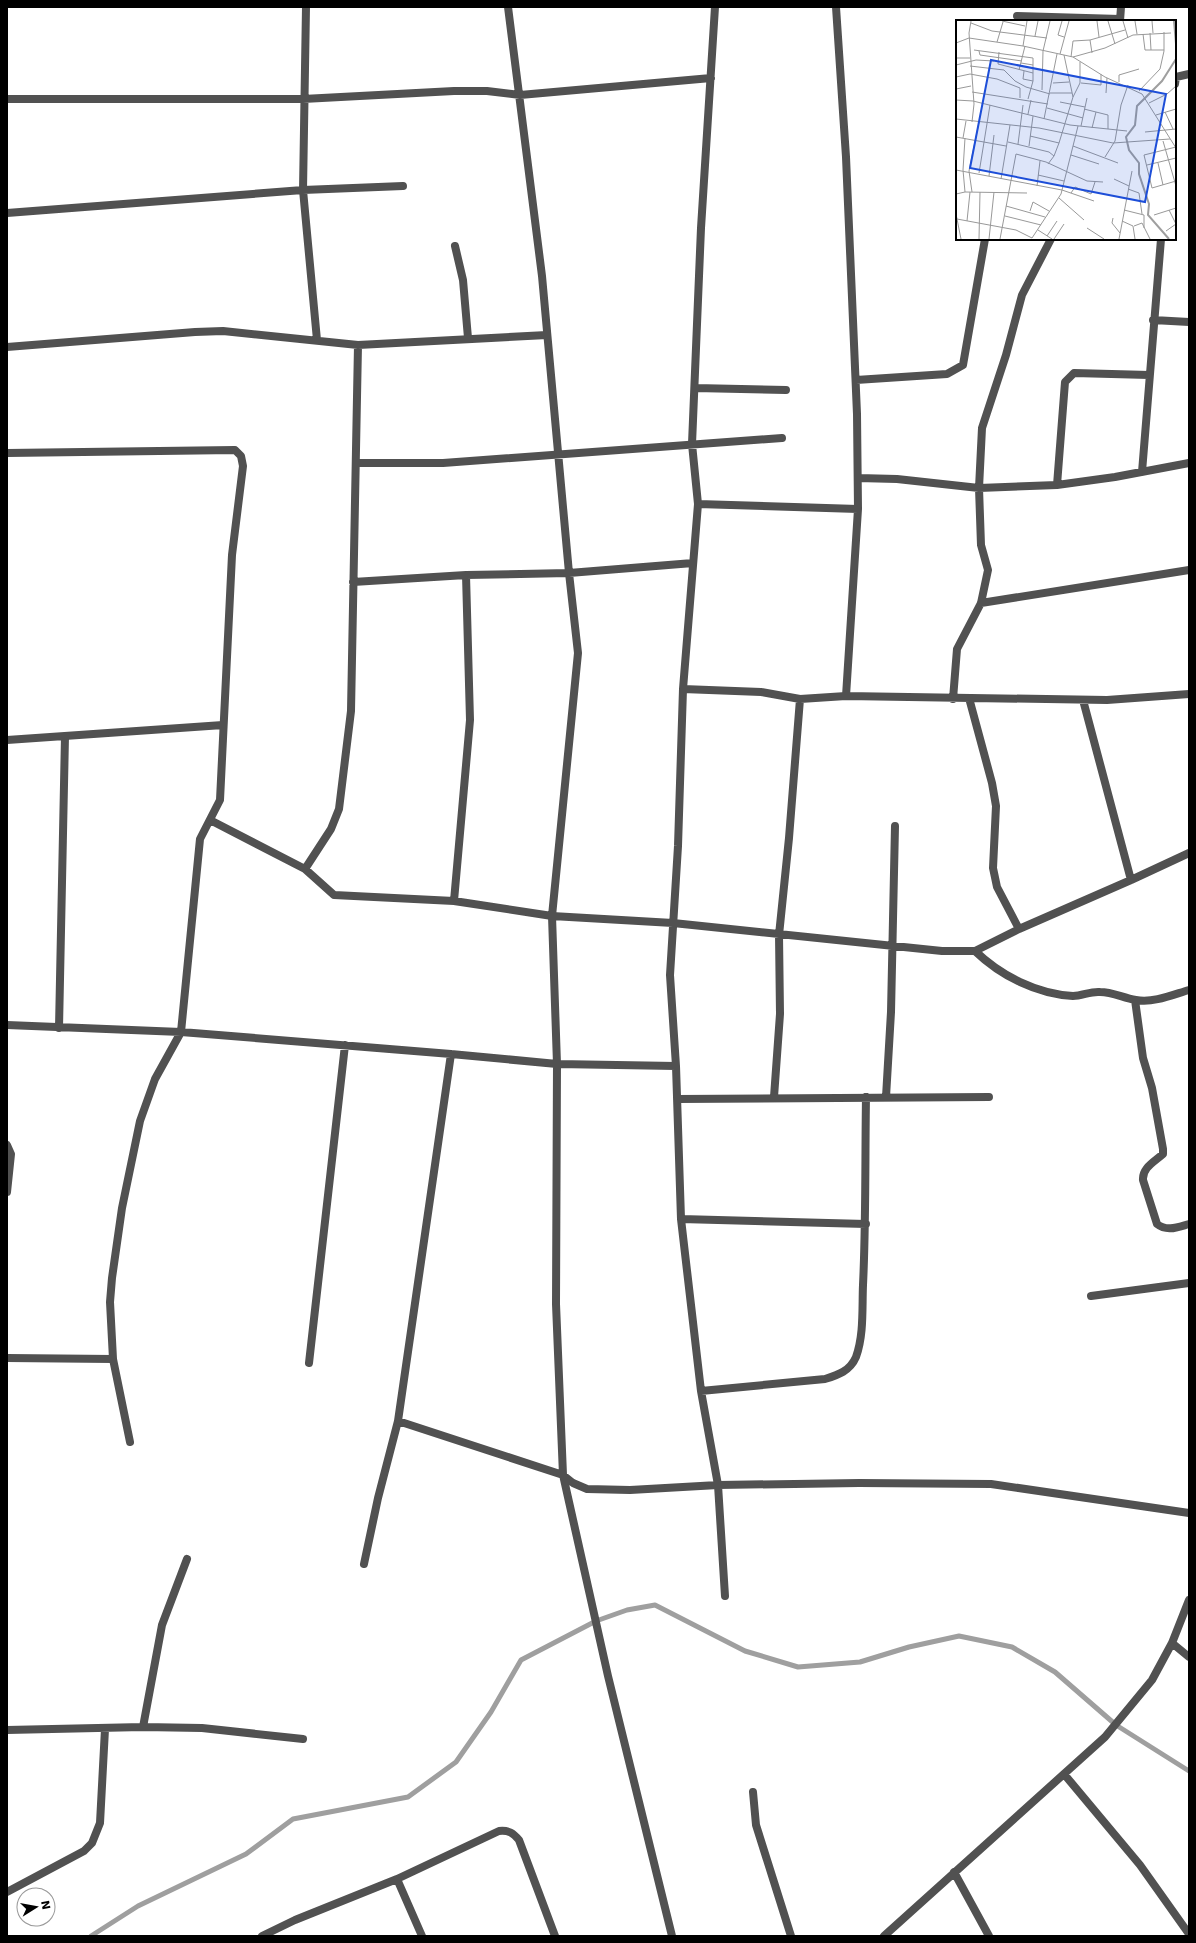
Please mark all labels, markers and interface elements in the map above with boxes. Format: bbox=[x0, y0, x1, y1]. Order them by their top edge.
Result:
inset map bbox=[956, 20, 1176, 240]
north arrow bbox=[16, 1887, 56, 1927]
text: N bbox=[38, 1899, 53, 1911]

